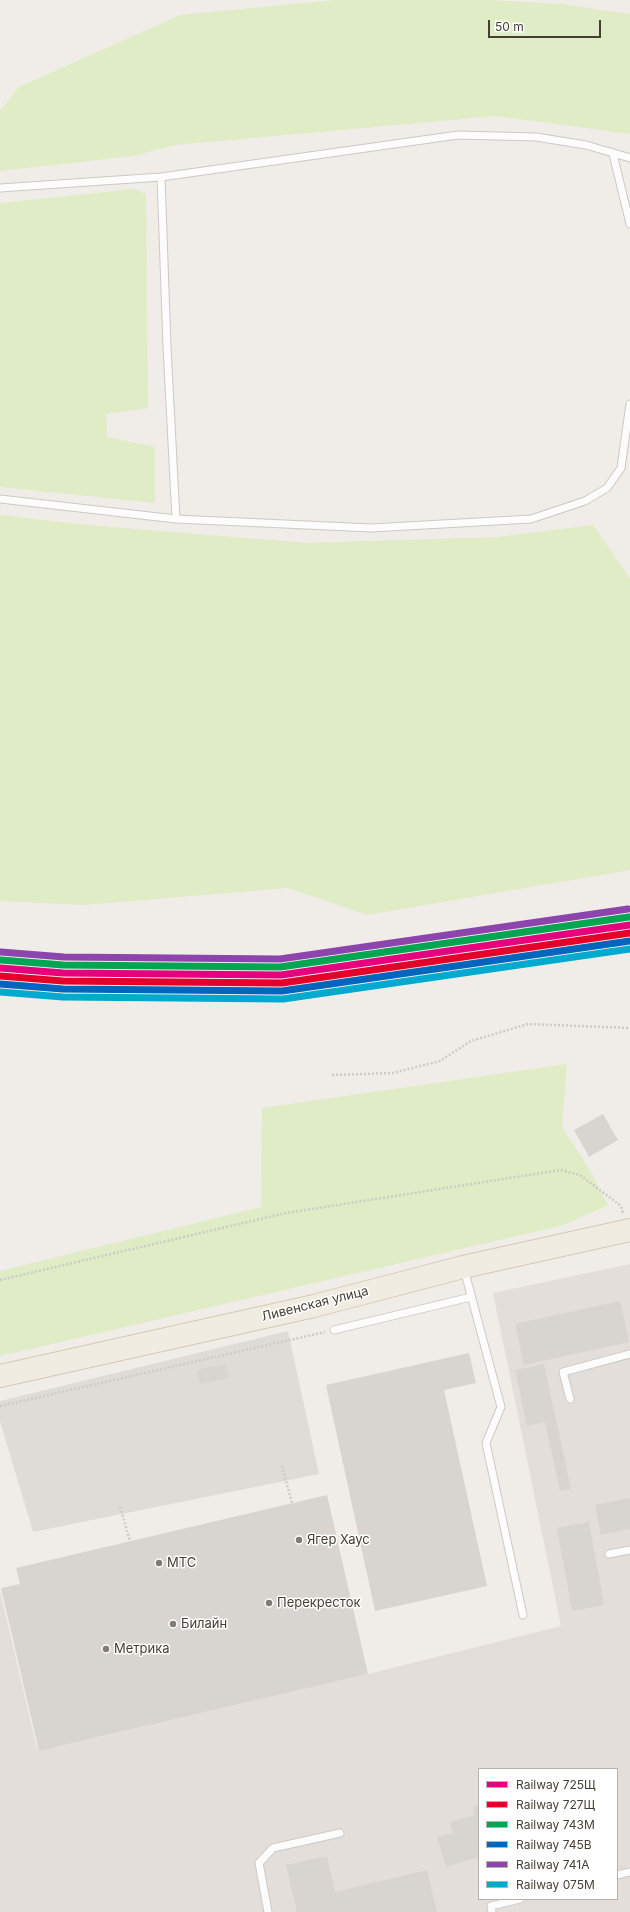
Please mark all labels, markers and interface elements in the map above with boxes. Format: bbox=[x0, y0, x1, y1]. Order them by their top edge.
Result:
scale bar bbox=[490, 12, 603, 38]
text: 50 m bbox=[495, 19, 524, 34]
street label: Ливенская улица bbox=[260, 1283, 370, 1325]
place label: Ягер Хаус bbox=[307, 1532, 370, 1548]
marker: Ягер Хаус bbox=[294, 1535, 304, 1545]
place label: МТС bbox=[167, 1555, 196, 1571]
marker: МТС bbox=[154, 1558, 164, 1568]
place label: Перекресток bbox=[277, 1595, 360, 1611]
marker: Перекресток bbox=[264, 1598, 274, 1608]
place label: Билайн bbox=[181, 1616, 227, 1632]
marker: Билайн bbox=[168, 1619, 178, 1629]
place label: Метрика bbox=[114, 1641, 170, 1657]
marker: Метрика bbox=[101, 1644, 111, 1654]
legend bbox=[478, 1768, 618, 1900]
text: Railway 725Щ bbox=[516, 1777, 596, 1792]
text: Railway 727Щ bbox=[516, 1797, 595, 1812]
text: Railway 743М bbox=[516, 1817, 595, 1832]
text: Railway 745В bbox=[516, 1837, 592, 1852]
text: Railway 741А bbox=[516, 1857, 590, 1872]
text: Railway 075М bbox=[516, 1877, 595, 1892]

